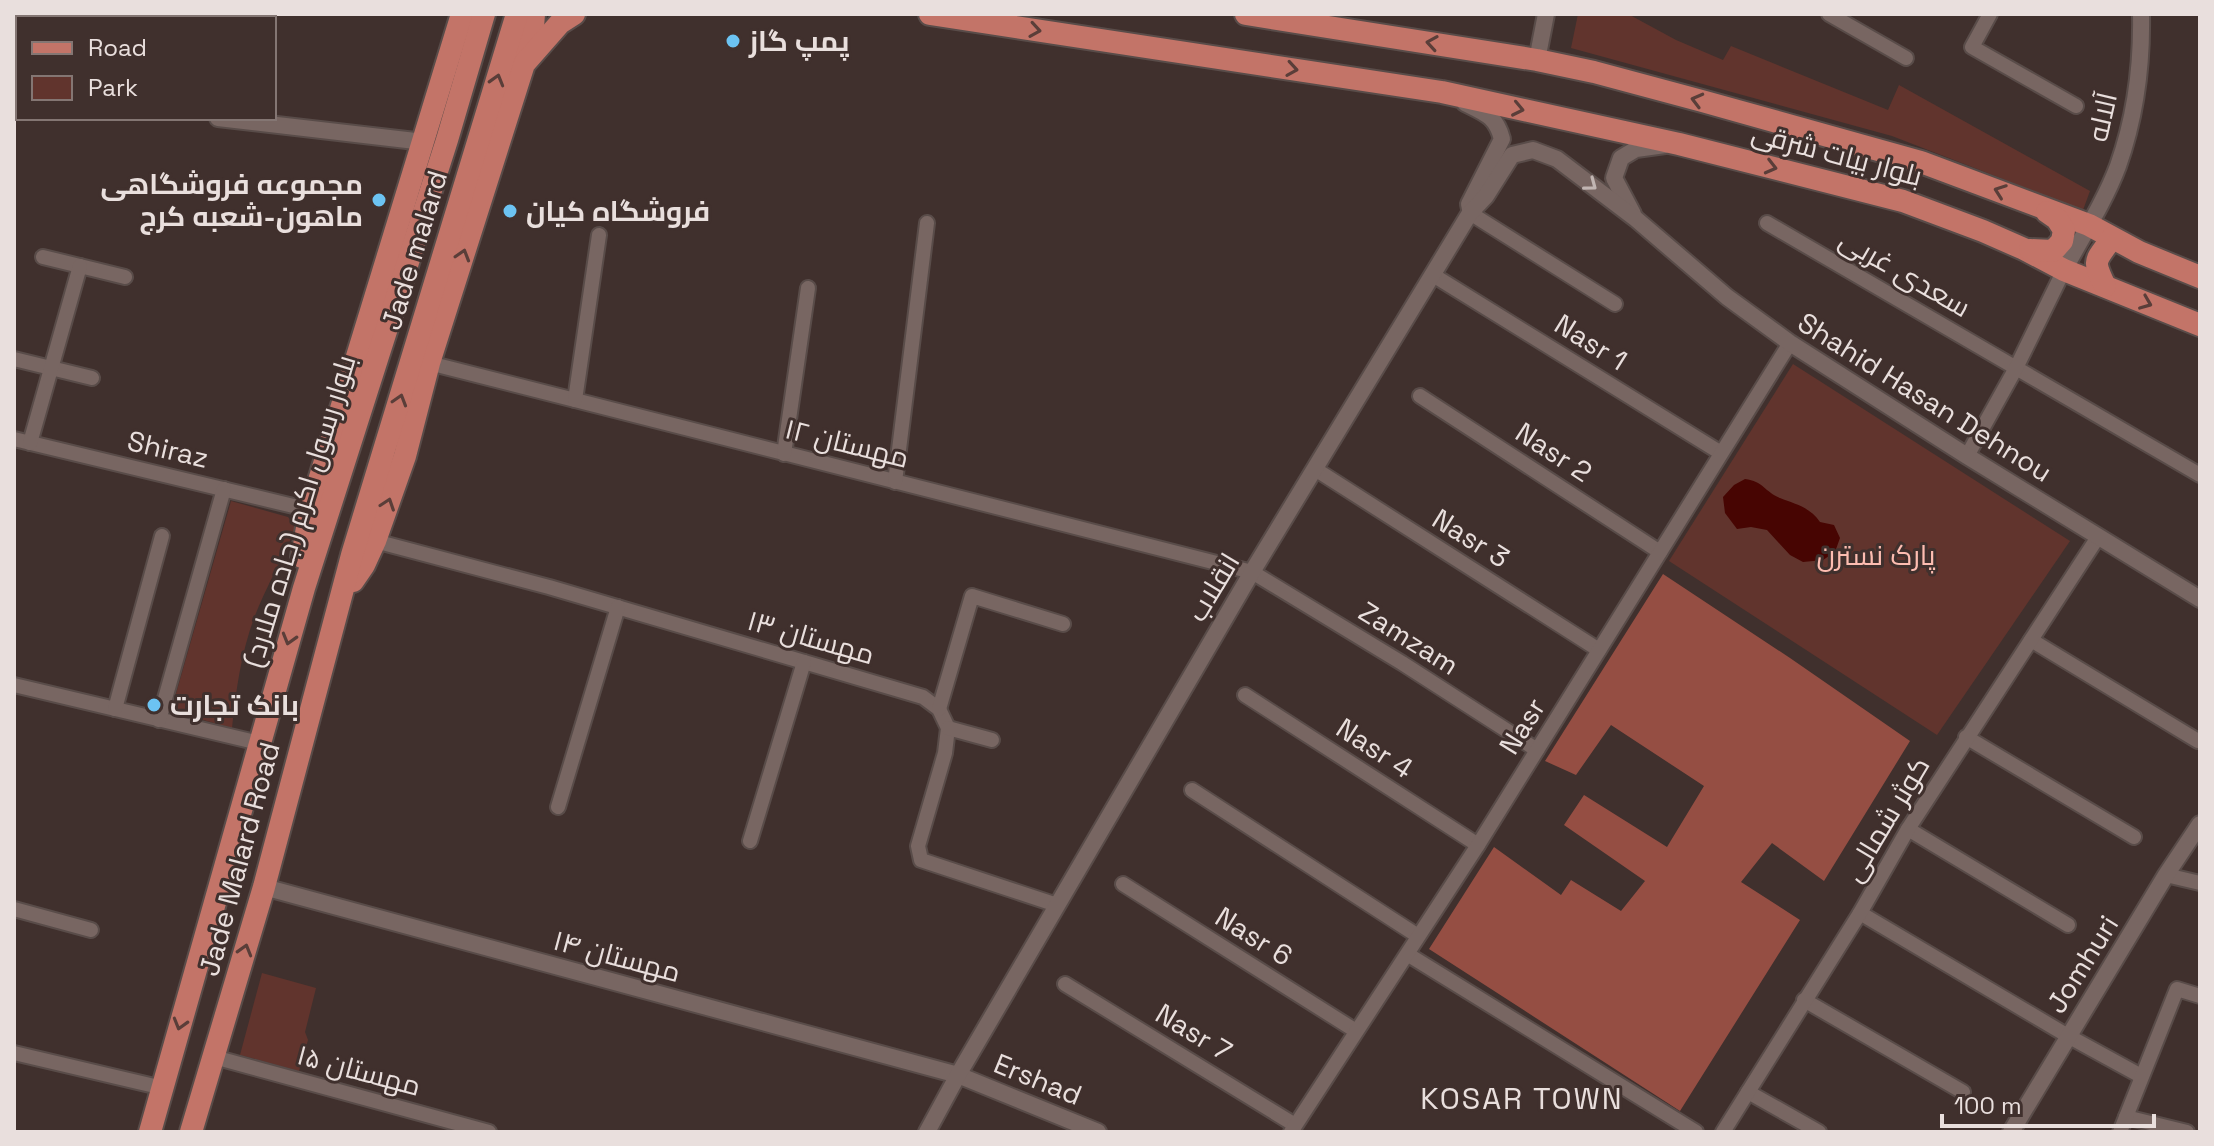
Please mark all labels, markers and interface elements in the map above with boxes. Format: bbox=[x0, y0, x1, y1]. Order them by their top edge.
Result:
legend bbox=[16, 16, 276, 120]
one-way arrow bbox=[1028, 21, 1042, 38]
place label: پمپ گاز bbox=[748, 23, 849, 61]
text: Road bbox=[88, 32, 147, 63]
marker: پمپ گاز bbox=[724, 32, 742, 50]
one-way arrow bbox=[1426, 35, 1439, 52]
one-way arrow bbox=[1285, 60, 1299, 77]
text: Park bbox=[88, 72, 138, 103]
one-way arrow bbox=[488, 74, 504, 88]
street label: آلاله bbox=[2079, 88, 2125, 145]
one-way arrow bbox=[1691, 93, 1705, 109]
one-way arrow bbox=[1511, 100, 1524, 117]
street label: بلوار بیات شرقی bbox=[1748, 114, 1926, 194]
one-way arrow bbox=[1764, 158, 1778, 175]
place label: مجموعه فروشگاهی ماهون-شعبه کرج bbox=[101, 166, 363, 235]
street label: Jade malard bbox=[373, 166, 455, 334]
one-way arrow bbox=[1582, 176, 1597, 190]
one-way arrow bbox=[1994, 184, 2008, 201]
marker: مجموعه فروشگاهی ماهون-شعبه کرج bbox=[370, 191, 388, 209]
place label: فروشگاه کیان bbox=[526, 193, 710, 229]
marker: فروشگاه کیان bbox=[501, 202, 519, 220]
street label: سعدی غربی bbox=[1833, 221, 1977, 325]
one-way arrow bbox=[454, 249, 470, 263]
one-way arrow bbox=[2138, 293, 2152, 310]
street label: Shahid Hasan Dehnou bbox=[1791, 304, 2059, 490]
street label: Nasr 1 bbox=[1548, 306, 1634, 378]
street label: بلوار رسول اکرم (جاده ملارد) bbox=[234, 350, 366, 672]
one-way arrow bbox=[391, 394, 407, 408]
street label: مهستان ۱۲ bbox=[781, 410, 913, 476]
street label: Nasr 2 bbox=[1509, 414, 1599, 490]
street label: Shiraz bbox=[124, 422, 212, 476]
one-way arrow bbox=[378, 498, 394, 512]
street label: Nasr 3 bbox=[1426, 500, 1516, 576]
park label: پارک نسترن bbox=[1816, 537, 1936, 574]
street label: انقلاب bbox=[1179, 546, 1247, 628]
street label: Zamzam bbox=[1352, 593, 1466, 683]
street label: مهستان ۱۳ bbox=[743, 602, 879, 672]
one-way arrow bbox=[282, 632, 298, 646]
place label: بانک تجارت bbox=[170, 687, 299, 723]
street label: Nasr bbox=[1491, 691, 1553, 761]
marker: بانک تجارت bbox=[145, 696, 163, 714]
street label: Nasr 4 bbox=[1330, 710, 1420, 786]
street label: Jade Malard Road bbox=[190, 738, 288, 980]
street label: کوثر شمالی bbox=[1835, 750, 1937, 888]
street label: Nasr 6 bbox=[1209, 898, 1299, 974]
street label: Jomhuri bbox=[2038, 908, 2126, 1020]
street label: مهستان ۱۴ bbox=[549, 922, 685, 990]
one-way arrow bbox=[236, 943, 253, 957]
street label: Nasr 7 bbox=[1149, 995, 1239, 1069]
one-way arrow bbox=[173, 1017, 190, 1031]
street label: مهستان ۱۵ bbox=[293, 1036, 425, 1104]
street label: Ershad bbox=[989, 1045, 1087, 1113]
scale bar bbox=[1942, 1078, 2154, 1128]
district label: KOSAR TOWN bbox=[1420, 1079, 1624, 1118]
text: 100 m bbox=[1954, 1090, 2022, 1121]

